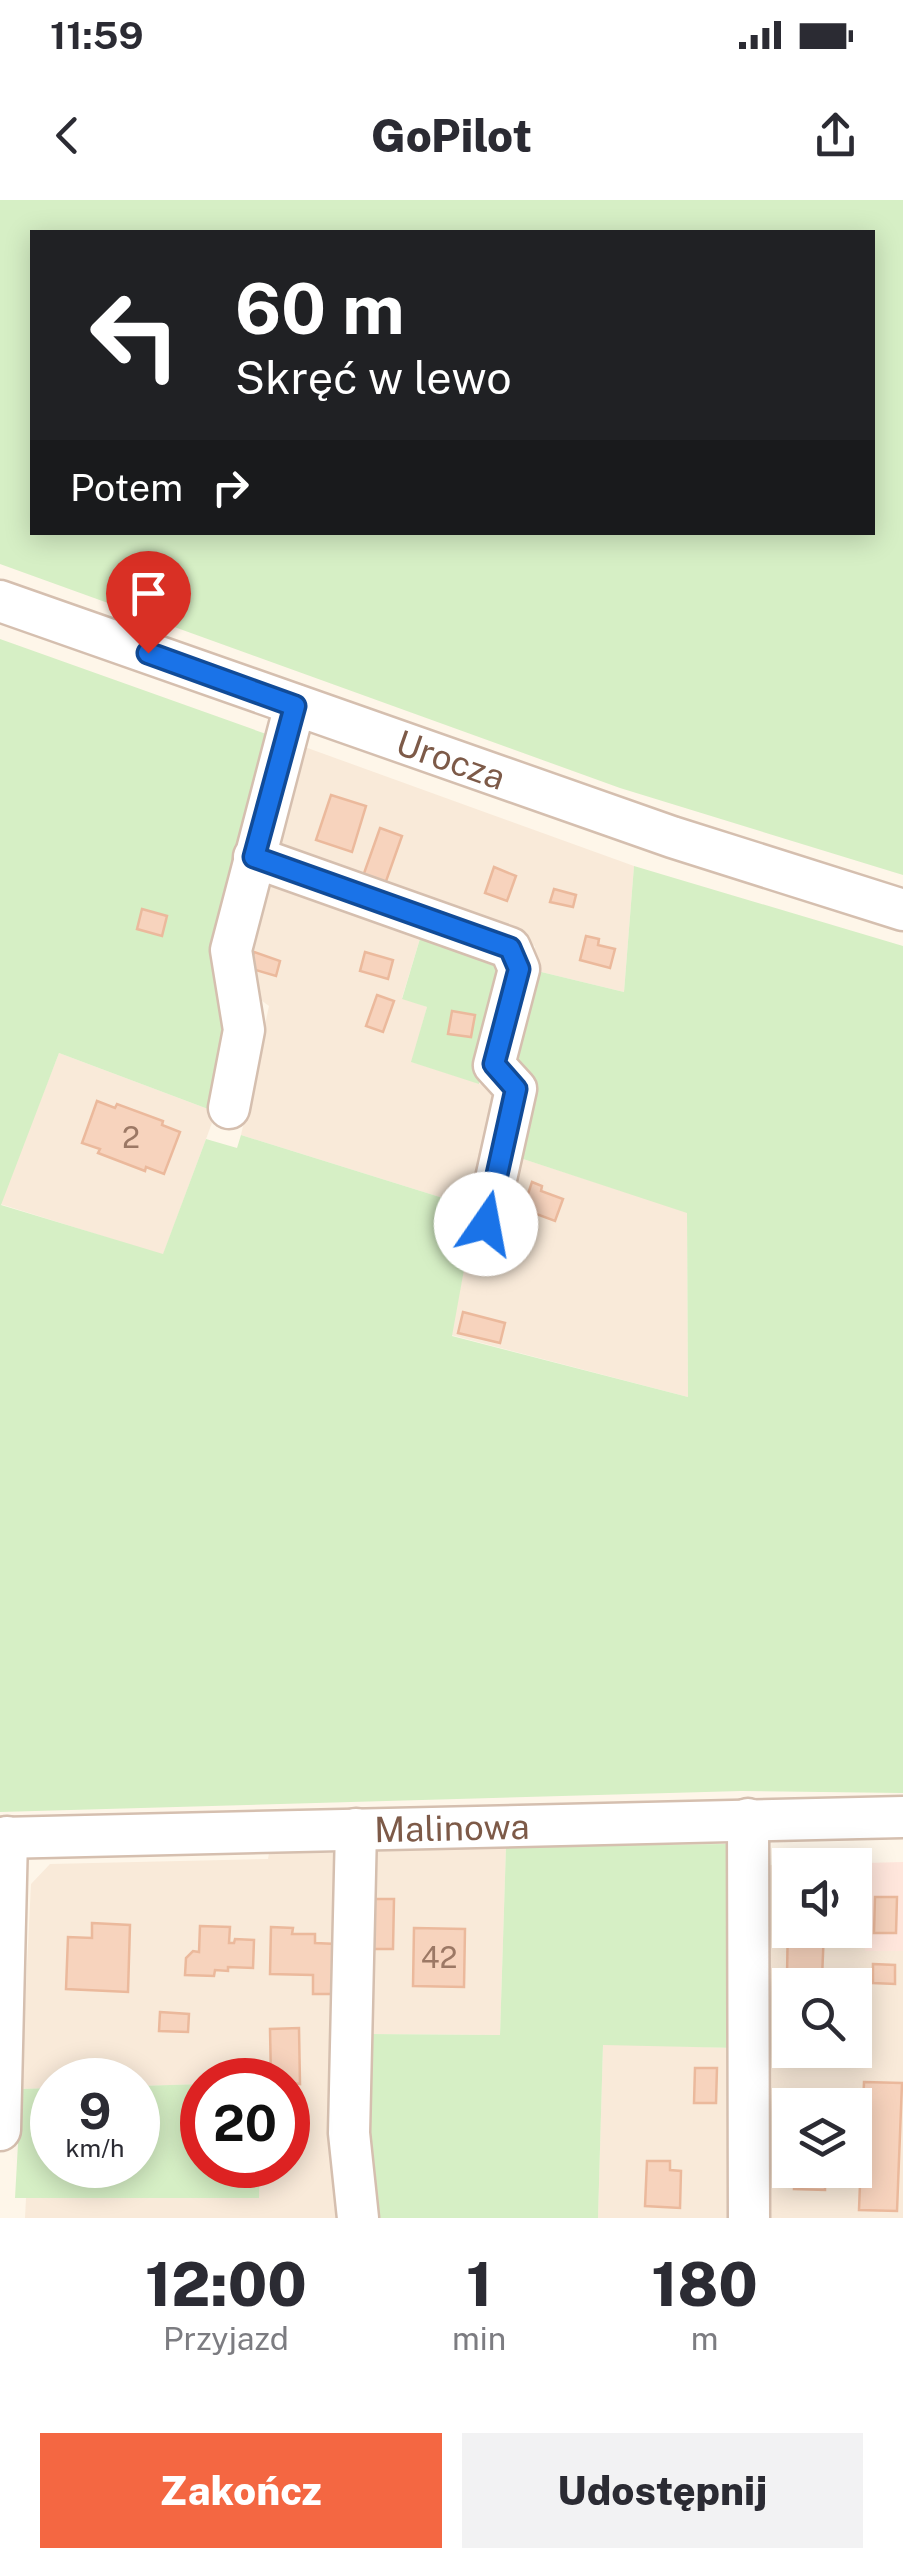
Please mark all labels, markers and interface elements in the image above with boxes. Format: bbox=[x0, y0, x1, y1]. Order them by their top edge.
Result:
text: 11:59 bbox=[50, 13, 143, 58]
icon: back bbox=[40, 108, 95, 163]
icon: share bbox=[808, 108, 863, 163]
text: GoPilot bbox=[371, 109, 532, 162]
text: 60 m bbox=[235, 267, 405, 350]
icon: left bbox=[70, 270, 200, 400]
text: Skręć w lewo bbox=[235, 351, 512, 404]
icon: right bbox=[203, 460, 258, 515]
text: Potem bbox=[70, 465, 183, 510]
pin bbox=[106, 551, 191, 654]
icon: arrive bbox=[121, 566, 176, 621]
street label: Urocza bbox=[391, 721, 511, 797]
house number: 2 bbox=[122, 1119, 140, 1155]
position arrow bbox=[434, 1172, 538, 1276]
street label: Malinowa bbox=[374, 1805, 530, 1850]
map controls bbox=[772, 1848, 872, 2188]
button: sound bbox=[772, 1848, 872, 1948]
house number: 42 bbox=[421, 1939, 457, 1975]
button: search bbox=[772, 1968, 872, 2068]
speed limit sign: 20 bbox=[180, 2058, 310, 2188]
text: 9 bbox=[79, 2081, 111, 2140]
button: layers bbox=[772, 2088, 872, 2188]
text: km/h bbox=[66, 2133, 124, 2163]
text: 12:00 bbox=[145, 2249, 307, 2320]
text: 1 bbox=[466, 2249, 492, 2320]
text: 180 bbox=[651, 2249, 758, 2320]
text: Przyjazd bbox=[163, 2320, 289, 2357]
text: min bbox=[452, 2320, 506, 2357]
text: m bbox=[691, 2320, 718, 2357]
button: Zakończ bbox=[40, 2433, 442, 2548]
button: Udostępnij bbox=[462, 2433, 863, 2548]

